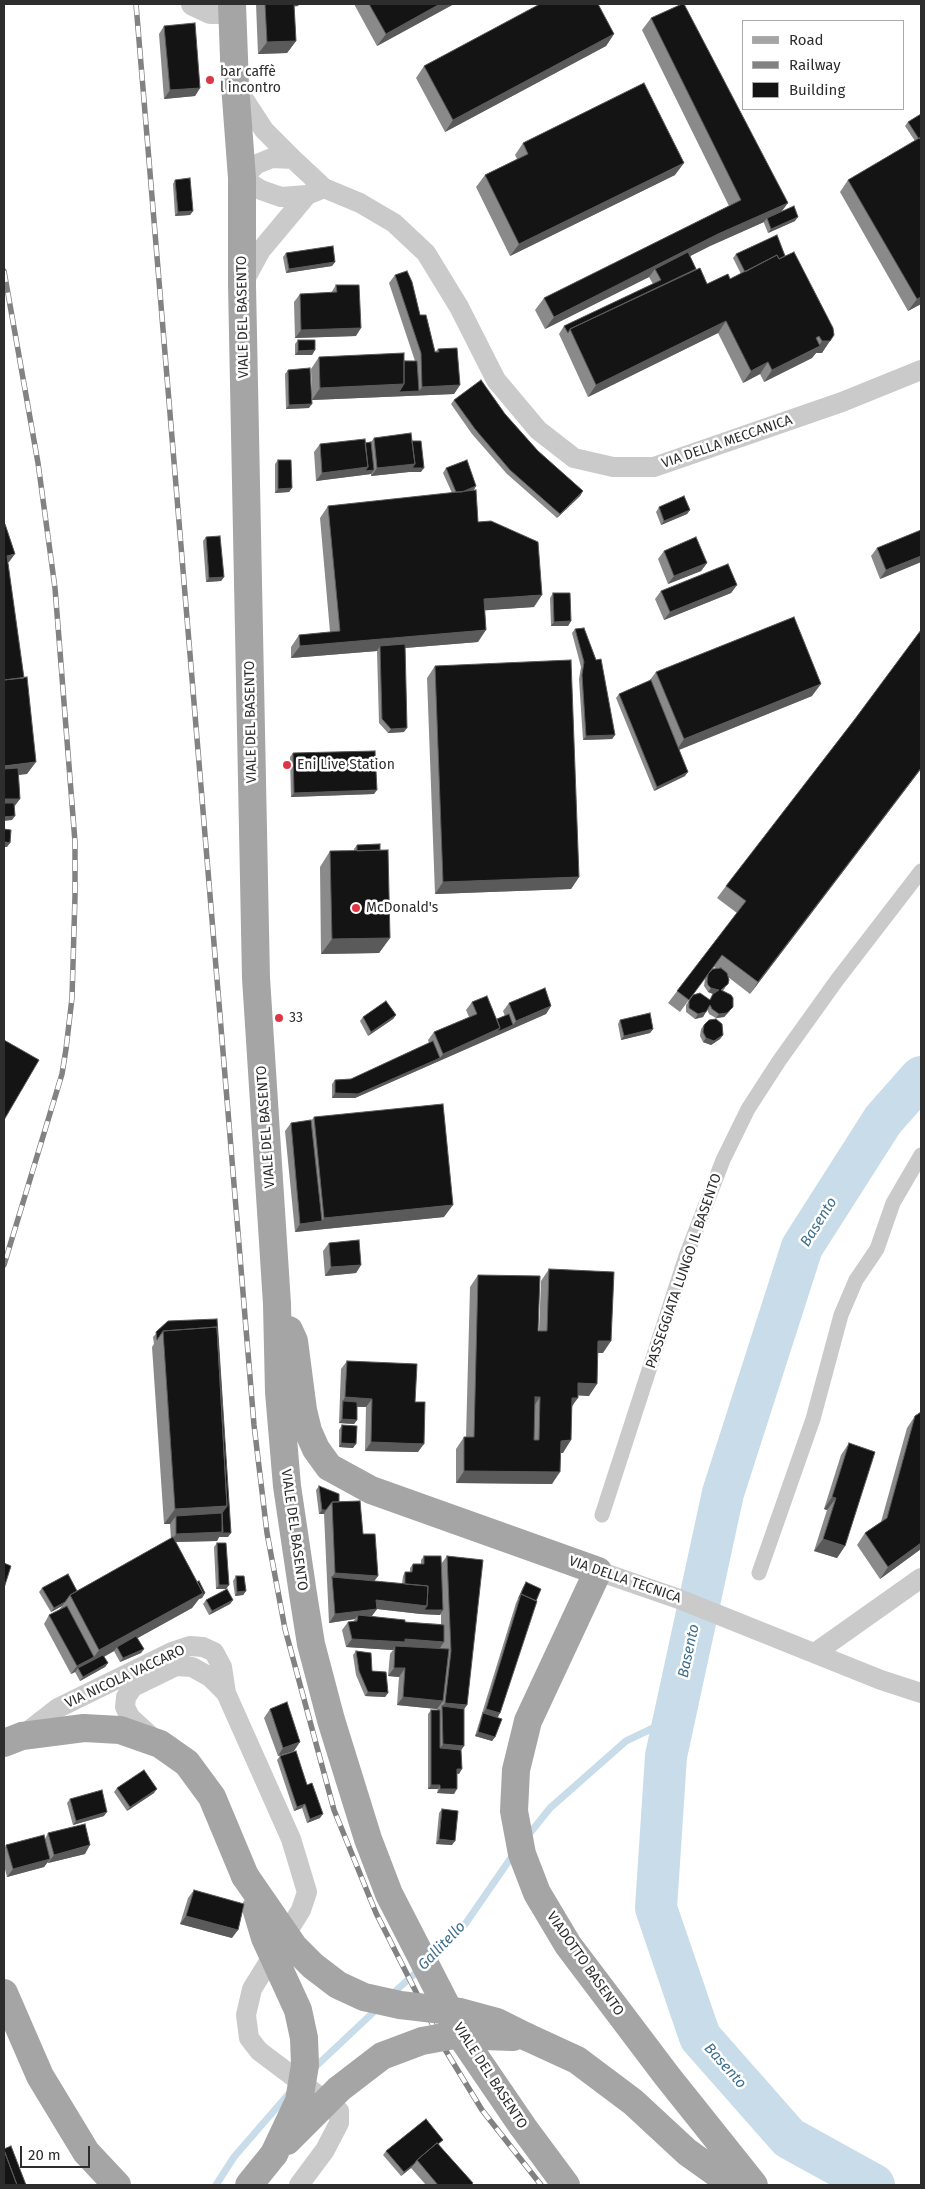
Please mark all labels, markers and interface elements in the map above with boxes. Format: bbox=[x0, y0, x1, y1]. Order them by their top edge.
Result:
legend bbox=[742, 20, 905, 110]
text: Road bbox=[789, 31, 824, 49]
text: Railway bbox=[789, 56, 841, 74]
place label: bar caffè l incontro bbox=[220, 64, 281, 96]
marker: bar caffè l incontro bbox=[204, 74, 216, 86]
text: Building bbox=[789, 81, 845, 99]
street label: VIALE DEL BASENTO bbox=[234, 255, 252, 379]
street label: VIA DELLA MECCANICA bbox=[659, 412, 795, 472]
street label: VIALE DEL BASENTO bbox=[242, 660, 260, 784]
place label: Eni Live Station bbox=[297, 757, 395, 773]
marker: Eni Live Station bbox=[281, 759, 293, 771]
place label: McDonald's bbox=[366, 900, 438, 916]
marker: McDonald's bbox=[350, 902, 362, 914]
place label: 33 bbox=[289, 1010, 303, 1026]
marker: 33 bbox=[273, 1012, 285, 1024]
street label: VIALE DEL BASENTO bbox=[253, 1065, 279, 1189]
street label: PASSEGGIATA LUNGO IL BASENTO bbox=[643, 1171, 725, 1371]
water label: Basento bbox=[797, 1194, 841, 1250]
street label: VIALE DEL BASENTO bbox=[277, 1468, 311, 1592]
street label: VIA DELLA TECNICA bbox=[567, 1553, 683, 1607]
water label: Basento bbox=[675, 1622, 703, 1680]
street label: VIA NICOLA VACCARO bbox=[62, 1642, 188, 1712]
street label: VIADOTTO BASENTO bbox=[543, 1909, 627, 2019]
water label: Gallitello bbox=[414, 1918, 470, 1974]
street label: VIALE DEL BASENTO bbox=[449, 2020, 531, 2132]
water label: Basento bbox=[700, 2040, 750, 2092]
scale bar bbox=[22, 2136, 92, 2168]
text: 20 m bbox=[28, 2146, 61, 2164]

